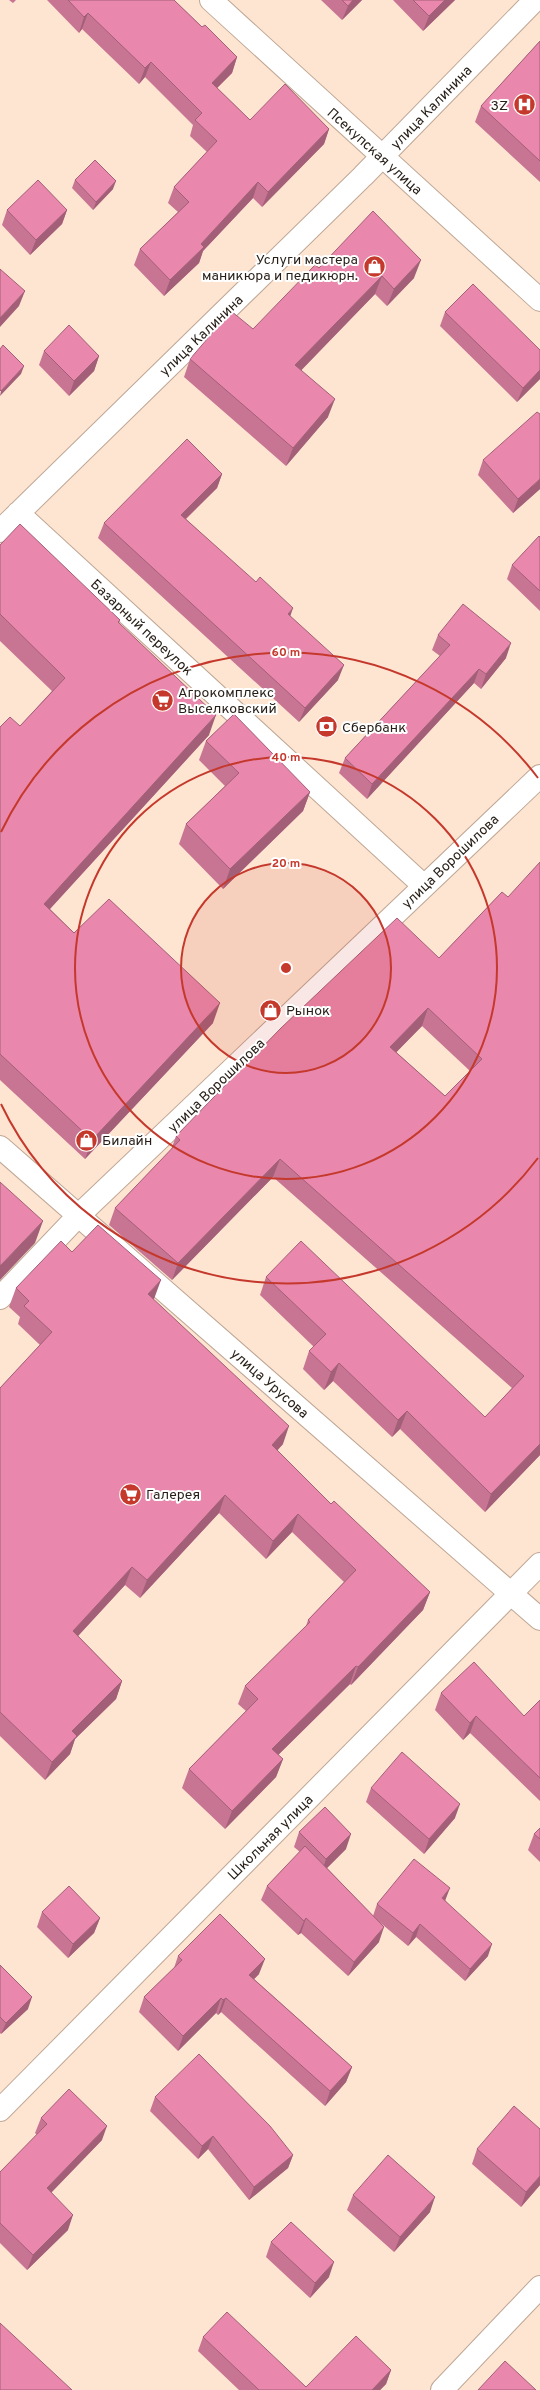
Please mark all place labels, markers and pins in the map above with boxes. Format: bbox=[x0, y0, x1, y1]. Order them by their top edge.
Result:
hospital icon: 3Z bbox=[511, 92, 537, 118]
place label: 3Z bbox=[491, 98, 508, 115]
place label: Услуги мастера маникюра и педикюрн. bbox=[202, 252, 358, 285]
shop icon: Услуги мастера маникюра и педикюрн. bbox=[361, 254, 387, 280]
place label: Агрокомплекс Выселковский bbox=[178, 685, 277, 718]
supermarket icon: Агрокомплекс Выселковский bbox=[149, 687, 175, 713]
bank icon: Сбербанк bbox=[313, 714, 339, 740]
place label: Сбербанк bbox=[342, 720, 406, 737]
centre of rings bbox=[279, 961, 293, 975]
shop icon: Рынок bbox=[257, 997, 283, 1023]
place label: Рынок bbox=[286, 1003, 330, 1020]
shop icon: Билайн bbox=[74, 1127, 100, 1153]
place label: Билайн bbox=[102, 1133, 152, 1150]
supermarket icon: Галерея bbox=[117, 1481, 143, 1507]
place label: Галерея bbox=[146, 1487, 200, 1504]

